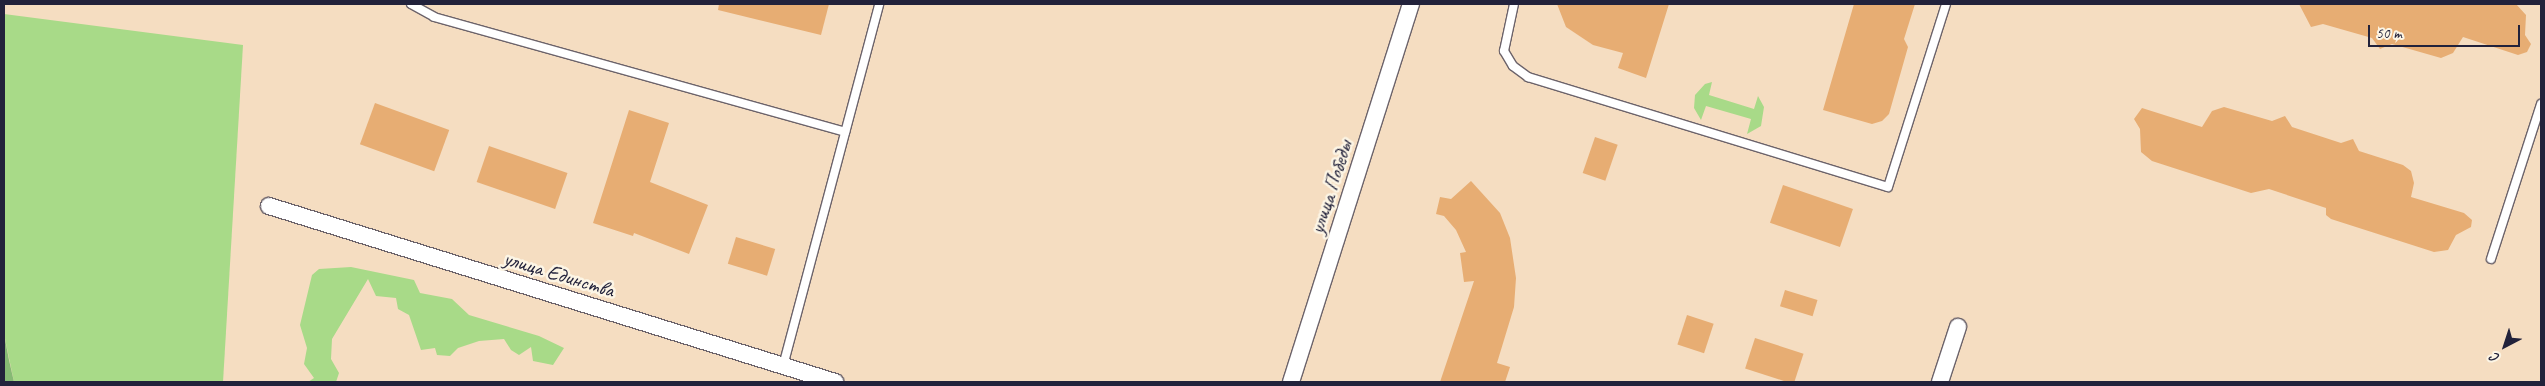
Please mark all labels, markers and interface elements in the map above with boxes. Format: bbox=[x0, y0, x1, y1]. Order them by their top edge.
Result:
scale bar bbox=[2370, 15, 2522, 47]
text: 50 m bbox=[2376, 24, 2402, 43]
street label: улица Победы bbox=[1304, 137, 1358, 237]
street label: улица Единства bbox=[501, 245, 617, 303]
north arrow bbox=[2480, 321, 2530, 371]
text: С bbox=[2487, 349, 2503, 367]

